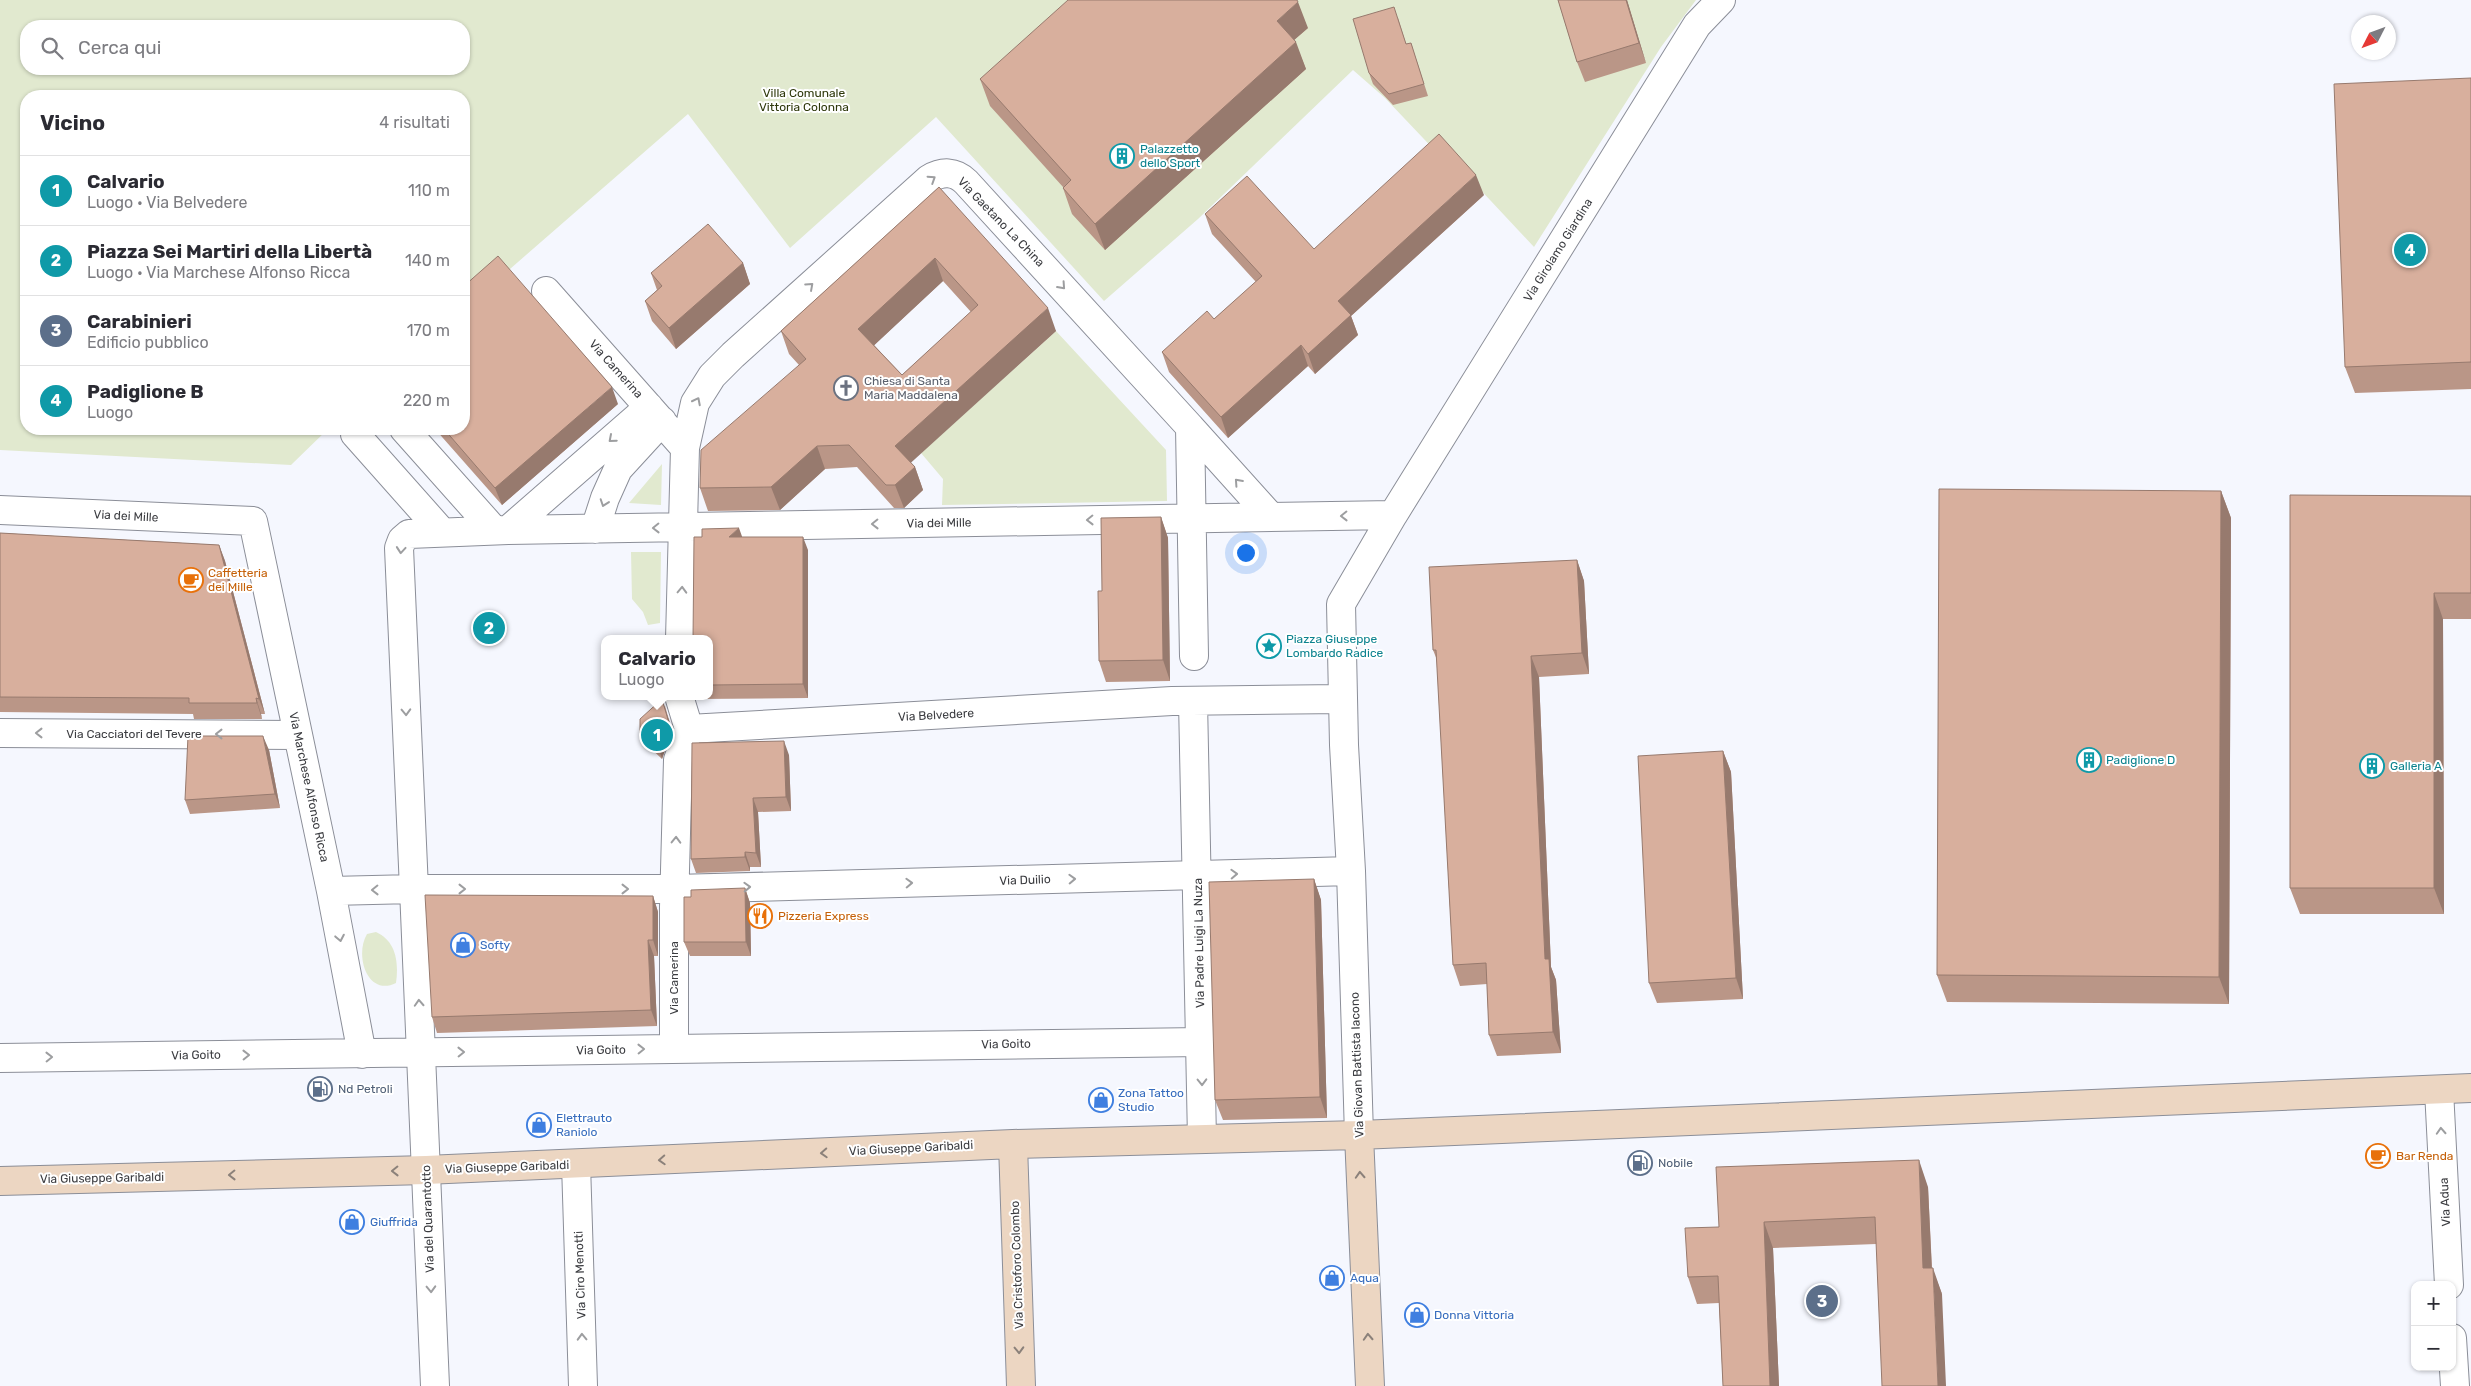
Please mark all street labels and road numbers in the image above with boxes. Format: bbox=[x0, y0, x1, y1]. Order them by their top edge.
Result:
street label: Via Gaetano La China bbox=[955, 174, 1047, 270]
street label: Via Girolamo Giardina bbox=[1521, 196, 1595, 304]
street label: Via Camerina bbox=[586, 337, 646, 401]
street label: Via dei Mille bbox=[93, 507, 159, 525]
street label: Via dei Mille bbox=[906, 515, 972, 531]
street label: Via Belvedere bbox=[898, 706, 975, 724]
street label: Via Marchese Alfonso Ricca bbox=[286, 711, 332, 863]
street label: Via Cacciatori del Tevere bbox=[66, 727, 202, 741]
street label: Via Duilio bbox=[999, 872, 1051, 888]
street label: Via Padre Luigi La Nuza bbox=[1191, 878, 1207, 1008]
street label: Via Camerina bbox=[667, 941, 681, 1015]
street label: Via Giovan Battista Iacono bbox=[1347, 992, 1367, 1138]
street label: Via Goito bbox=[981, 1037, 1031, 1051]
street label: Via Goito bbox=[576, 1043, 626, 1057]
street label: Via Goito bbox=[171, 1048, 221, 1062]
street label: Via Giuseppe Garibaldi bbox=[849, 1138, 974, 1158]
street label: Via Giuseppe Garibaldi bbox=[445, 1158, 569, 1176]
street label: Via del Quarantotto bbox=[419, 1165, 437, 1273]
street label: Via Giuseppe Garibaldi bbox=[40, 1170, 164, 1186]
street label: Via Adua bbox=[2437, 1177, 2453, 1227]
street label: Via Cristoforo Colombo bbox=[1008, 1200, 1026, 1329]
street label: Via Ciro Menotti bbox=[571, 1231, 589, 1319]

